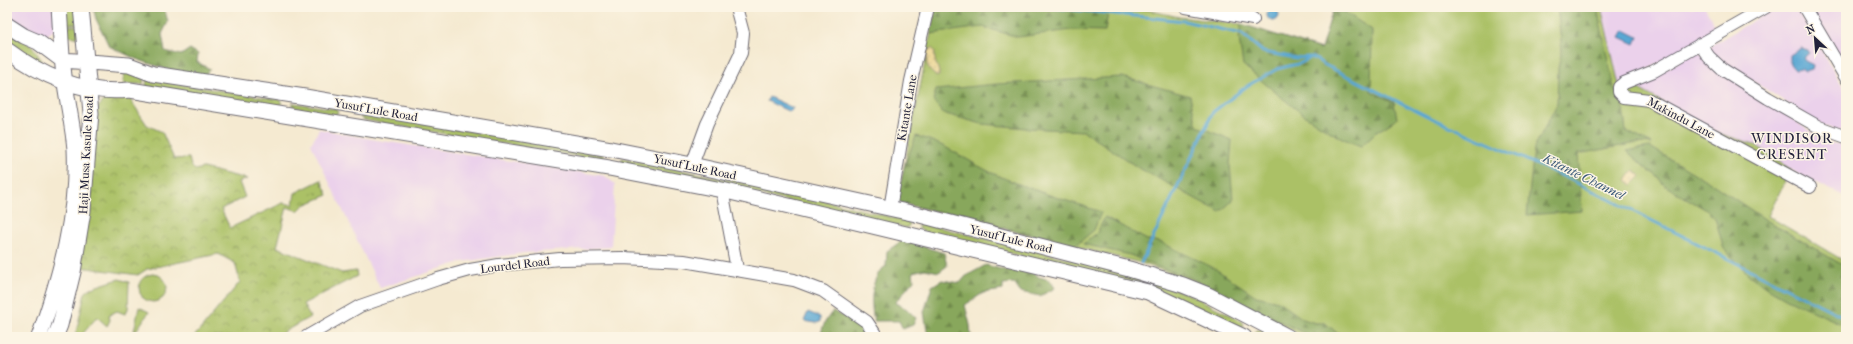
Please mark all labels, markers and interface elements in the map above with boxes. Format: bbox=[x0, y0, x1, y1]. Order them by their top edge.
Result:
north arrow bbox=[1795, 18, 1835, 58]
text: N bbox=[1804, 22, 1818, 37]
street label: Kitante Lane bbox=[894, 74, 920, 142]
street label: Makindu Lane bbox=[1645, 94, 1717, 142]
street label: Haji Musa Kasule Road bbox=[76, 95, 96, 215]
street label: Yusuf Lule Road bbox=[332, 96, 419, 124]
district label: WINDISOR CRESENT bbox=[1750, 130, 1833, 163]
water label: Kitante Channel bbox=[1540, 150, 1629, 203]
street label: Yusuf Lule Road bbox=[651, 151, 738, 183]
street label: Yusuf Lule Road bbox=[967, 222, 1054, 256]
street label: Lourdel Road bbox=[479, 254, 551, 276]

